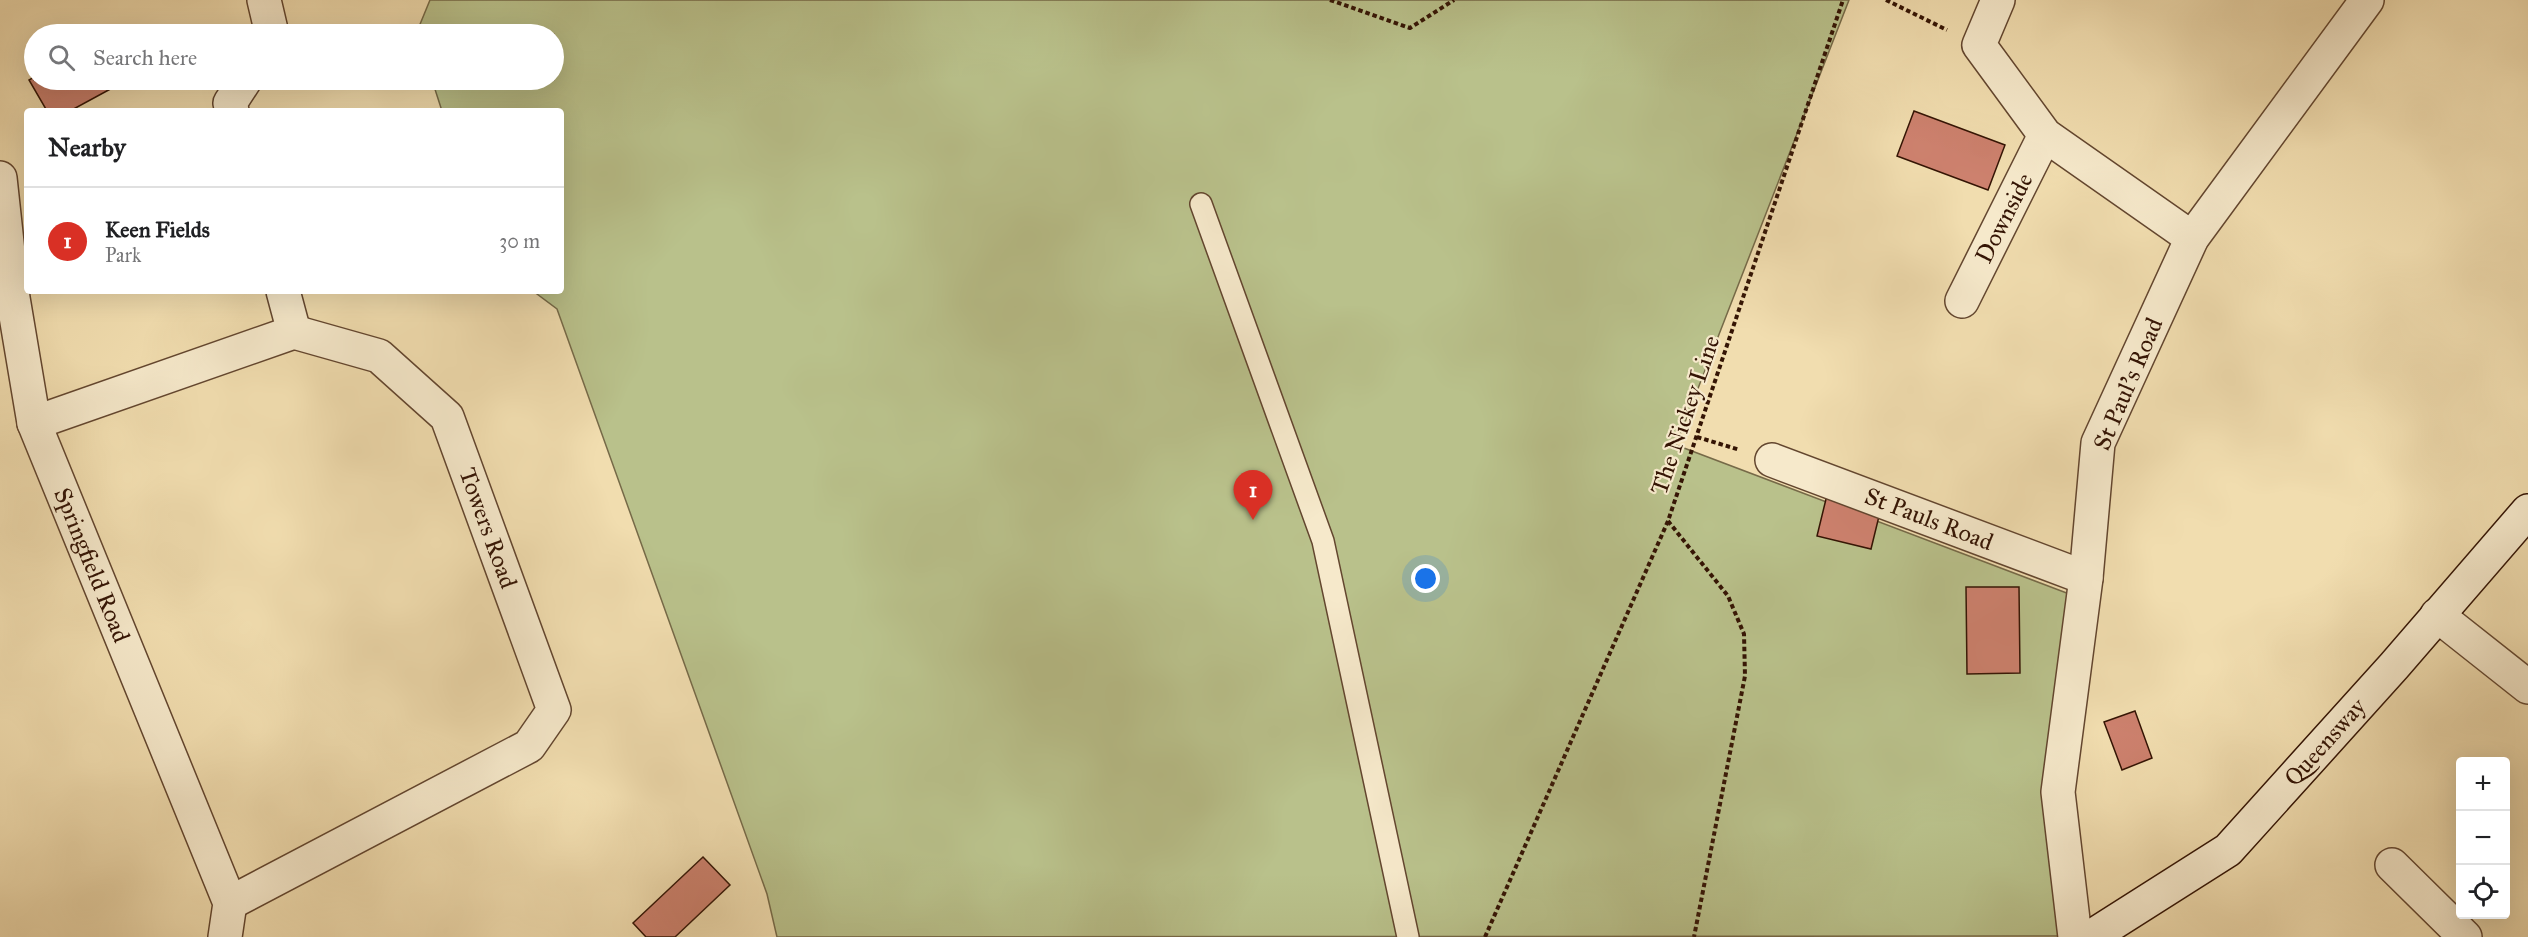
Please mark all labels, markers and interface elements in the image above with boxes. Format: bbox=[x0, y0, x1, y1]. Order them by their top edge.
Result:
search box bbox=[24, 24, 564, 90]
icon: search bbox=[45, 41, 78, 74]
text: Search here bbox=[93, 44, 197, 71]
text: Nearby bbox=[48, 131, 126, 163]
street label: Downside bbox=[1969, 168, 2039, 268]
text: Keen Fields bbox=[105, 216, 210, 243]
text: 1 bbox=[64, 229, 71, 253]
text: 30 m bbox=[499, 229, 540, 253]
text: Park bbox=[105, 243, 141, 267]
street label: St Paul's Road bbox=[2087, 313, 2169, 455]
street label: The Nickey Line bbox=[1644, 331, 1726, 499]
street label: Towers Road bbox=[452, 464, 524, 592]
pin: 1 bbox=[1234, 470, 1272, 520]
street label: St Pauls Road bbox=[1860, 481, 1998, 557]
street label: Springfield Road bbox=[47, 483, 137, 647]
your location bbox=[1411, 564, 1440, 593]
street label: Queensway bbox=[2278, 691, 2373, 792]
map controls bbox=[2456, 757, 2510, 919]
button: + bbox=[2456, 757, 2510, 811]
button: − bbox=[2456, 811, 2510, 865]
button: locate bbox=[2456, 865, 2510, 919]

